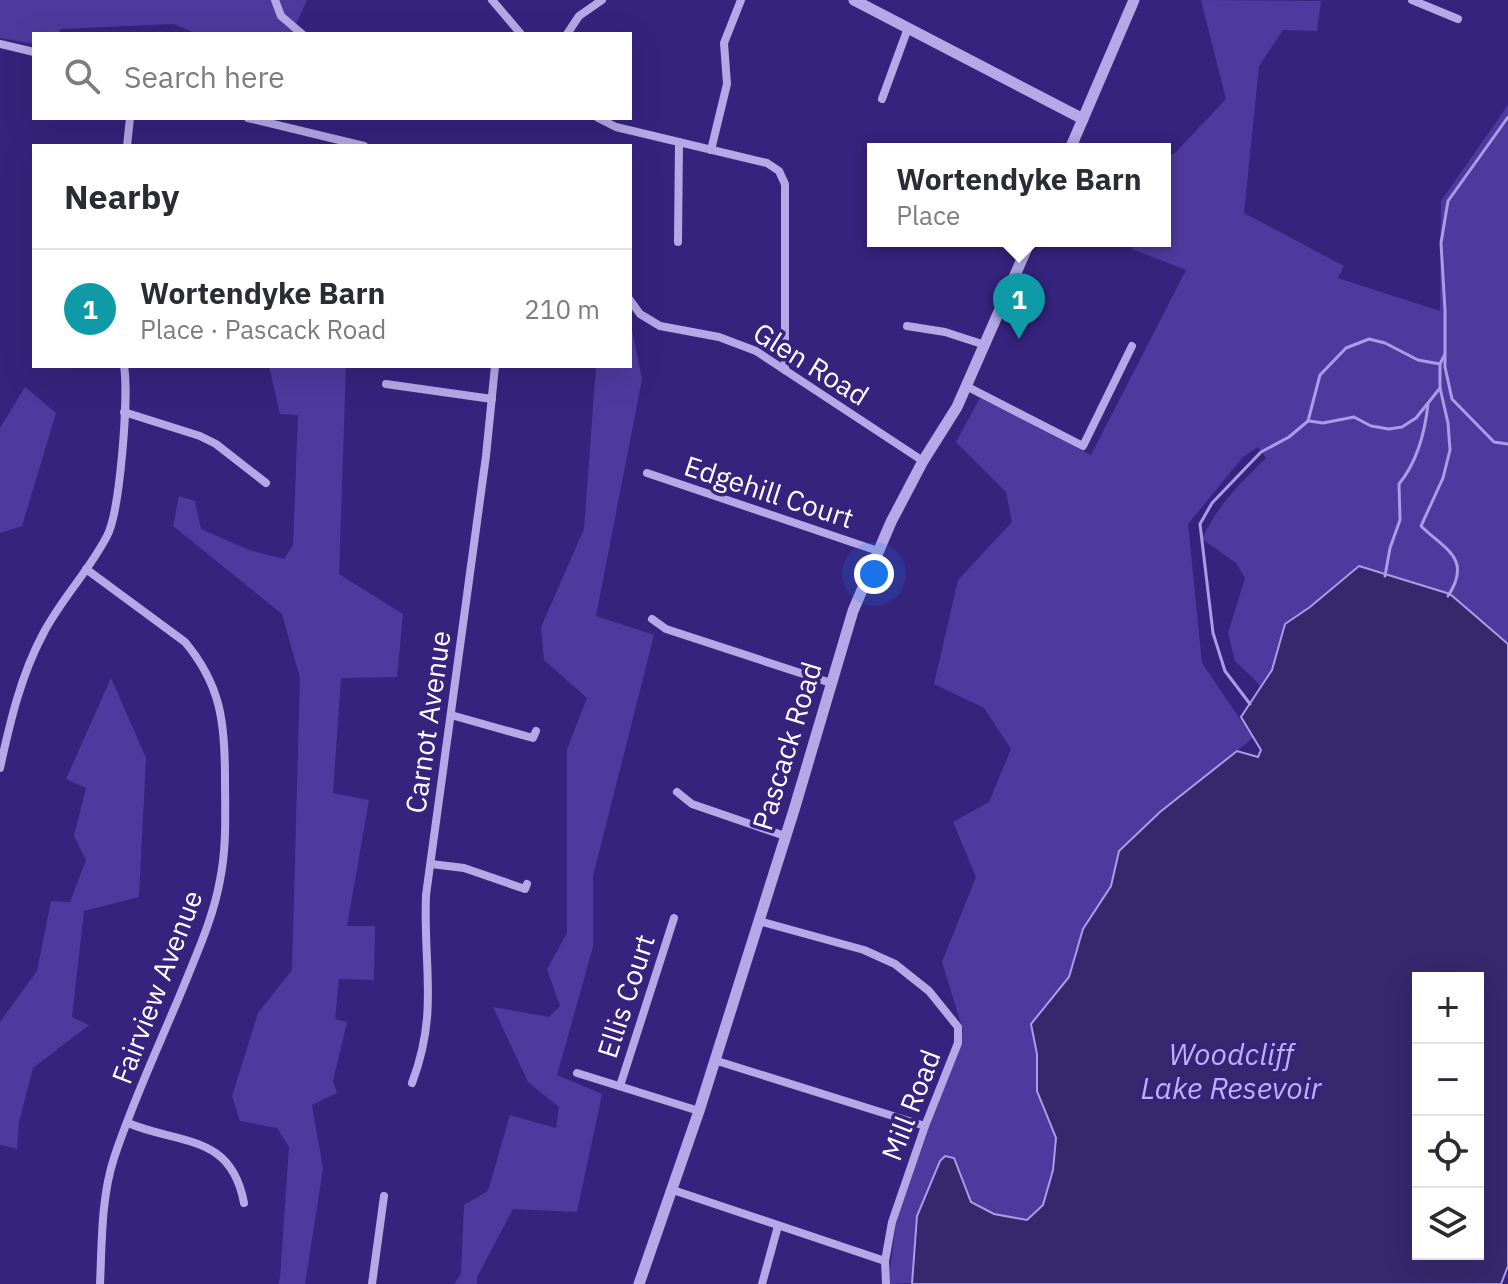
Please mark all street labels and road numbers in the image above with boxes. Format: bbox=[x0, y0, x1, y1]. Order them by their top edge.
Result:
street label: Glen Road bbox=[747, 314, 876, 414]
street label: Edgehill Court bbox=[680, 447, 859, 536]
street label: Carnot Avenue bbox=[396, 628, 459, 816]
street label: Pascack Road bbox=[743, 657, 830, 835]
street label: Fairview Avenue bbox=[103, 885, 210, 1089]
street label: Ellis Court bbox=[588, 929, 663, 1062]
street label: Mill Road bbox=[873, 1044, 949, 1166]

